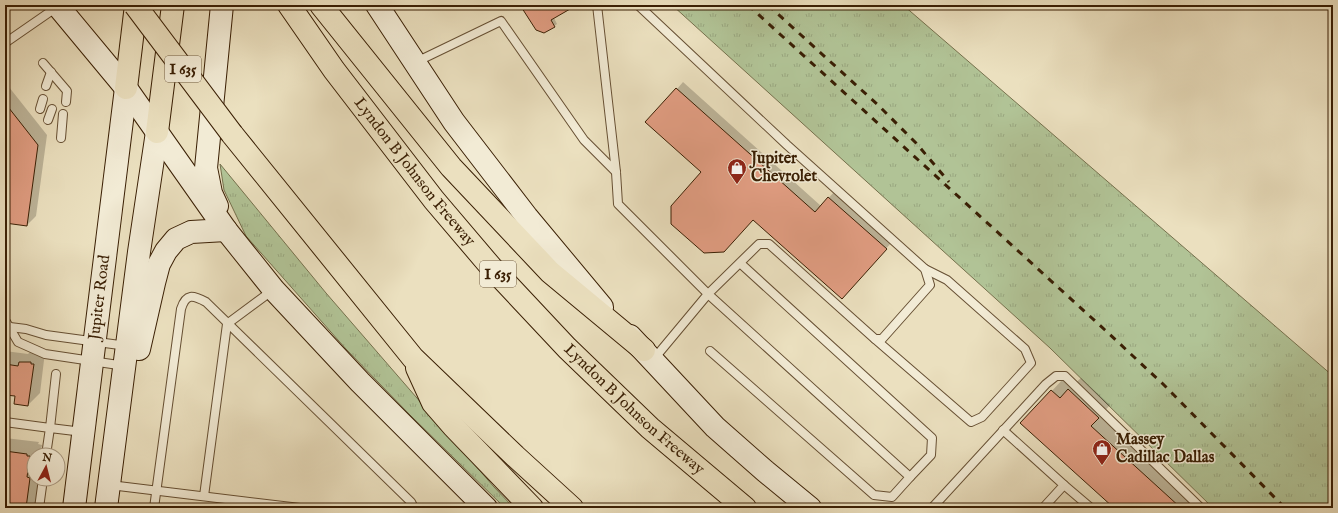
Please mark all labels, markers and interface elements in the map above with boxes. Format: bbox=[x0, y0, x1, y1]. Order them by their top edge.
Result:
road number: I 635 bbox=[165, 56, 201, 82]
street label: Lyndon B Johnson Freeway bbox=[349, 94, 479, 251]
place label: Jupiter Chevrolet bbox=[749, 149, 817, 187]
shop icon: Jupiter Chevrolet bbox=[726, 157, 748, 185]
street label: Jupiter Road bbox=[85, 253, 115, 343]
road number: I 635 bbox=[480, 261, 516, 287]
street label: Lyndon B Johnson Freeway bbox=[559, 340, 708, 479]
place label: Massey Cadillac Dallas bbox=[1116, 430, 1215, 468]
shop icon: Massey Cadillac Dallas bbox=[1091, 438, 1113, 466]
north arrow bbox=[26, 447, 66, 487]
text: N bbox=[41, 450, 53, 466]

